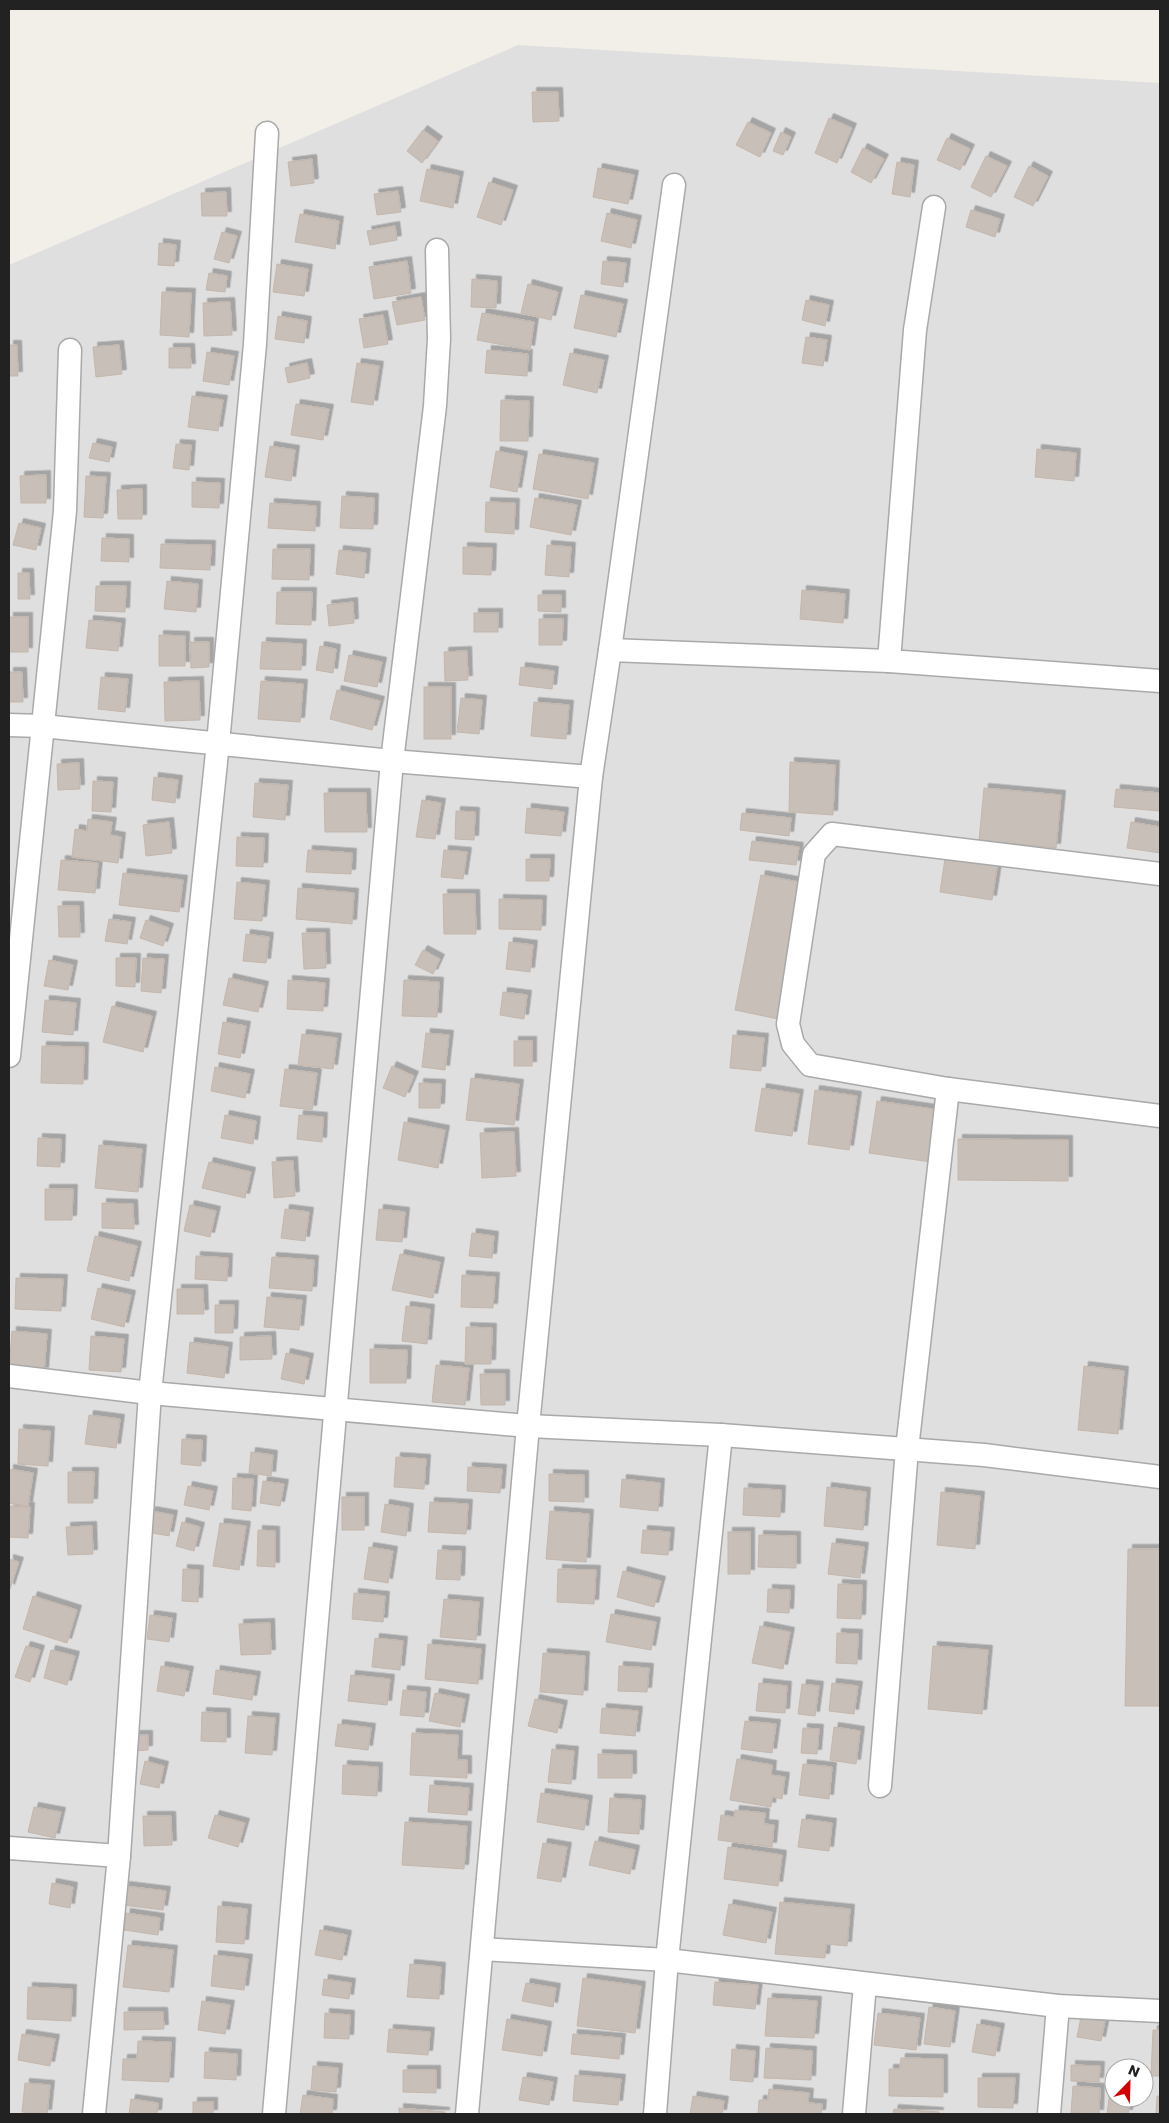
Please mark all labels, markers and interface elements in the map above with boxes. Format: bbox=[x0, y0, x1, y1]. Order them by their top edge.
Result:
north arrow bbox=[1104, 2058, 1154, 2108]
text: N bbox=[1125, 2060, 1143, 2082]

